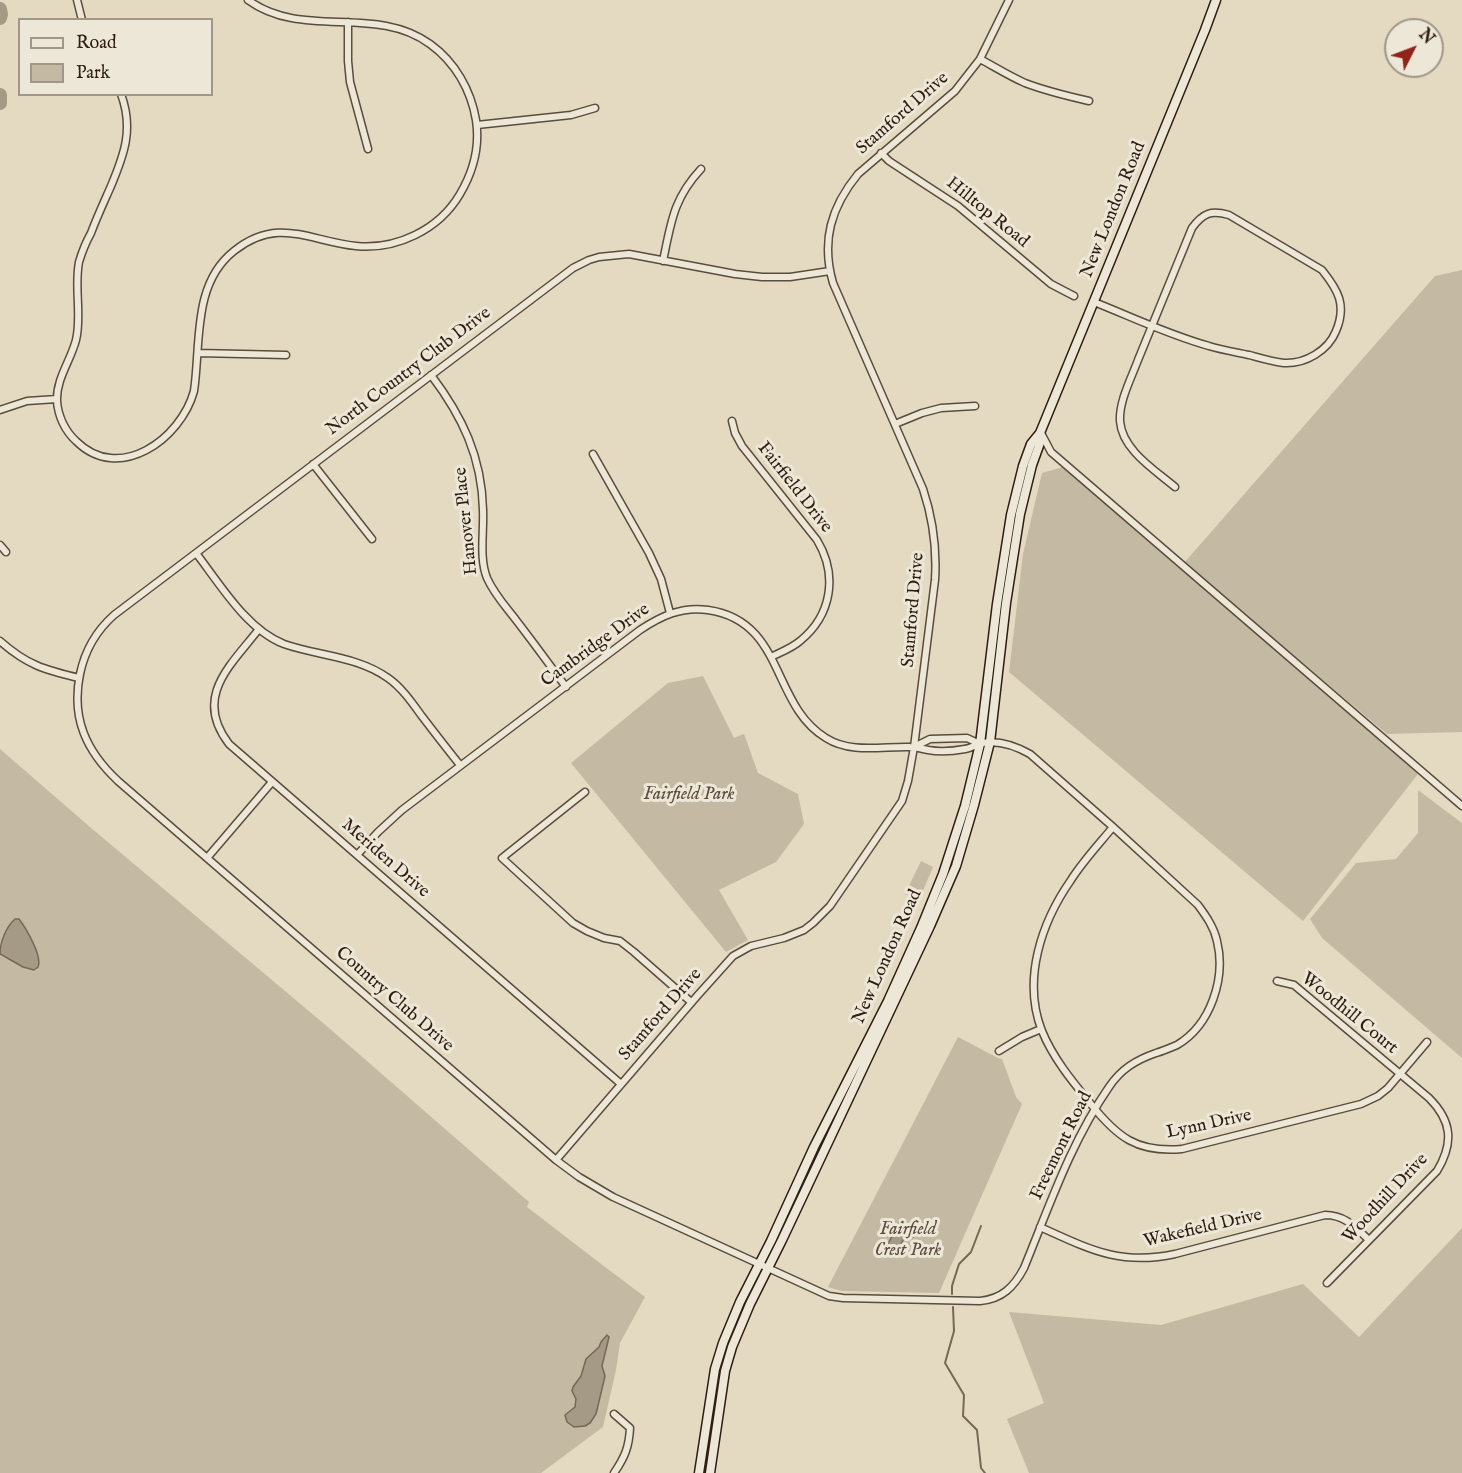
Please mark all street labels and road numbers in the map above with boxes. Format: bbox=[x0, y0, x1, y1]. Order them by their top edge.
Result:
street label: Stamford Drive bbox=[852, 68, 954, 160]
street label: New London Road bbox=[1077, 139, 1151, 281]
street label: Hilltop Road bbox=[941, 173, 1033, 253]
street label: North Country Club Drive bbox=[322, 303, 496, 441]
street label: Fairfield Drive bbox=[752, 438, 836, 538]
street label: Hanover Place bbox=[451, 466, 483, 576]
street label: Stamford Drive bbox=[898, 552, 930, 668]
street label: Cambridge Drive bbox=[538, 599, 654, 693]
street label: Meriden Drive bbox=[337, 815, 433, 903]
street label: New London Road bbox=[849, 886, 927, 1028]
street label: Country Club Drive bbox=[331, 943, 457, 1057]
street label: Stamford Drive bbox=[615, 964, 707, 1066]
street label: Woodhill Court bbox=[1296, 968, 1402, 1060]
street label: Freemont Road bbox=[1026, 1088, 1098, 1204]
street label: Lynn Drive bbox=[1165, 1105, 1253, 1145]
street label: Woodhill Drive bbox=[1339, 1149, 1433, 1249]
street label: Wakefield Drive bbox=[1142, 1205, 1264, 1253]

